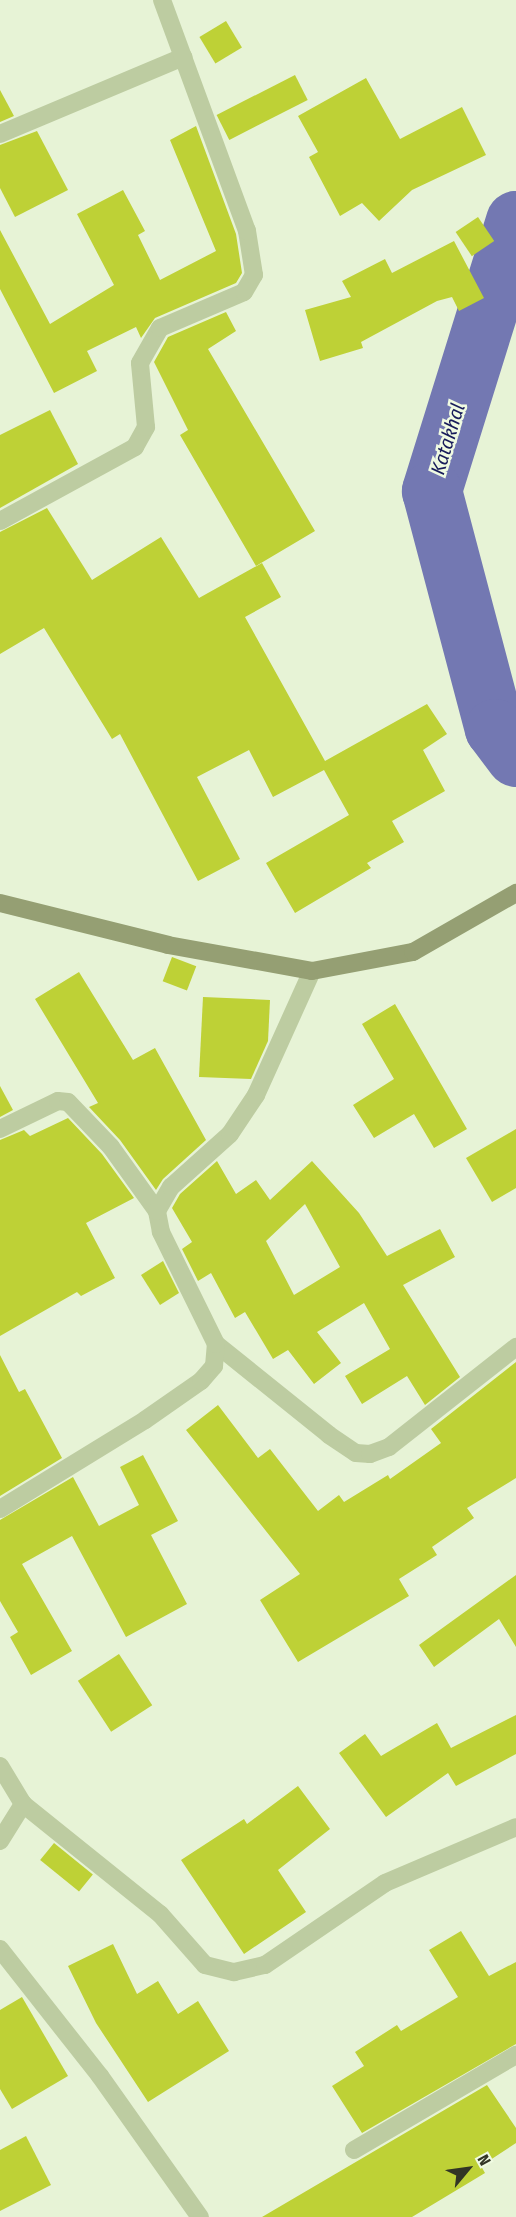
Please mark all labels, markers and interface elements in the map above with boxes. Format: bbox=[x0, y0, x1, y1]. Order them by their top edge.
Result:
water label: Katakhal bbox=[426, 400, 470, 478]
north arrow bbox=[438, 2139, 498, 2199]
text: N bbox=[474, 2151, 495, 2169]

